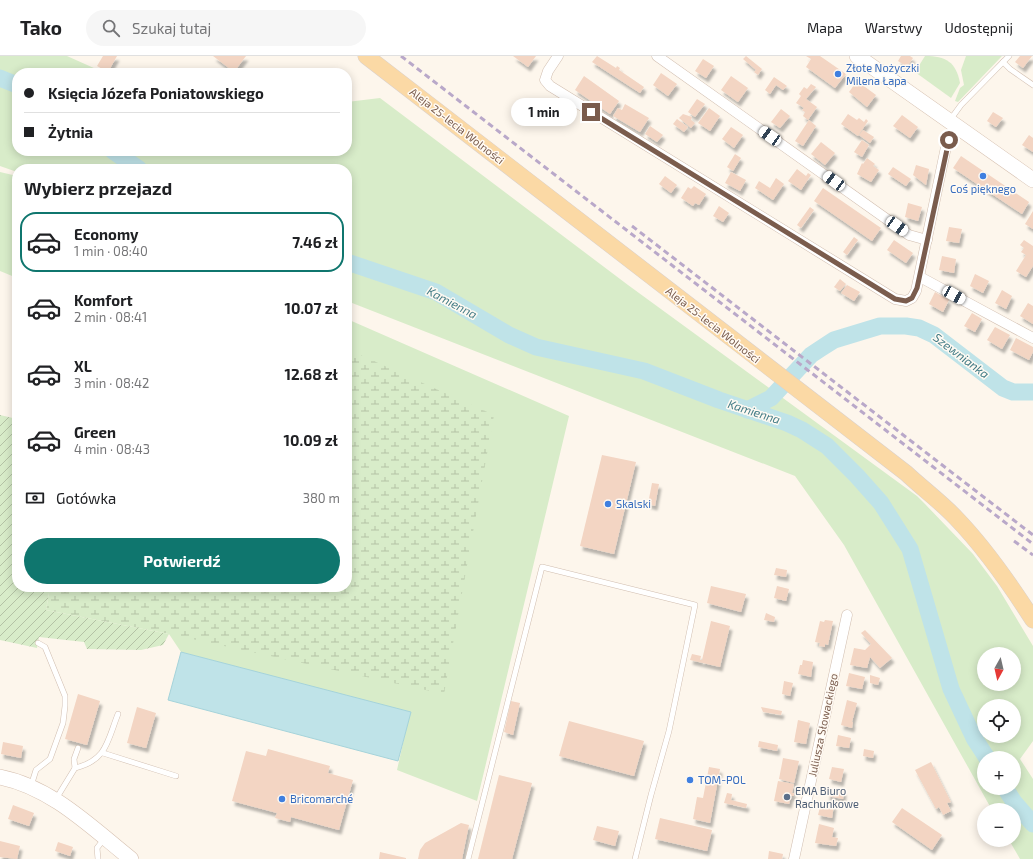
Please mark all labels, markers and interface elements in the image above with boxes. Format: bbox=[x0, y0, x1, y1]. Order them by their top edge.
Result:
search box bbox=[86, 10, 366, 46]
text: Tako bbox=[20, 16, 62, 39]
icon: search bbox=[100, 17, 122, 39]
text: Szukaj tutaj bbox=[132, 19, 211, 37]
text: Mapa bbox=[807, 19, 843, 36]
text: Warstwy bbox=[865, 19, 923, 36]
text: Udostępnij bbox=[945, 19, 1013, 36]
place label: Złote Nożyczki Milena Łapa bbox=[846, 61, 919, 87]
marker: Złote Nożyczki Milena Łapa bbox=[833, 69, 843, 79]
text: Księcia Józefa Poniatowskiego bbox=[48, 84, 264, 102]
street label: Aleja 25-lecia Wolności bbox=[407, 85, 507, 167]
callout: 1 min bbox=[511, 98, 577, 126]
route end bbox=[582, 103, 600, 121]
text: 1 min bbox=[528, 104, 560, 120]
text: Żytnia bbox=[48, 123, 93, 141]
car bbox=[757, 124, 783, 148]
route start bbox=[940, 131, 958, 149]
car bbox=[821, 169, 847, 193]
marker: Coś pięknego bbox=[978, 171, 988, 181]
text: Wybierz przejazd bbox=[24, 177, 172, 199]
place label: Coś pięknego bbox=[950, 182, 1016, 195]
car bbox=[884, 214, 910, 238]
icon: car bbox=[26, 224, 62, 260]
text: Economy bbox=[74, 225, 139, 243]
text: 7.46 zł bbox=[292, 233, 338, 251]
text: 1 min · 08:40 bbox=[74, 243, 148, 259]
water label: Kamienna bbox=[425, 283, 480, 321]
street label: Aleja 25-lecia Wolności bbox=[663, 284, 763, 366]
car bbox=[941, 284, 967, 306]
icon: car bbox=[26, 290, 62, 326]
text: Komfort bbox=[74, 291, 133, 309]
text: 10.07 zł bbox=[284, 299, 338, 317]
text: 2 min · 08:41 bbox=[74, 309, 147, 325]
water label: Szewnianka bbox=[931, 330, 992, 381]
icon: car bbox=[26, 356, 62, 392]
text: XL bbox=[74, 357, 92, 375]
text: 12.68 zł bbox=[284, 365, 338, 383]
text: 3 min · 08:42 bbox=[74, 375, 149, 391]
water label: Kamienna bbox=[726, 396, 782, 426]
icon: car bbox=[26, 422, 62, 458]
text: Green bbox=[74, 423, 116, 441]
text: 10.09 zł bbox=[284, 431, 338, 449]
text: 4 min · 08:43 bbox=[74, 441, 150, 457]
icon: cash bbox=[24, 487, 46, 509]
text: Gotówka bbox=[56, 489, 116, 507]
text: 380 m bbox=[303, 490, 340, 506]
place label: Skalski bbox=[616, 497, 651, 510]
marker: Skalski bbox=[603, 499, 613, 509]
button: Potwierdź bbox=[24, 538, 340, 584]
north arrow bbox=[977, 647, 1021, 691]
map controls bbox=[977, 647, 1021, 847]
street label: Juliusza Słowackiego bbox=[805, 672, 840, 778]
button: locate bbox=[977, 699, 1021, 743]
button: + bbox=[977, 751, 1021, 795]
place label: TOM-POL bbox=[698, 773, 746, 786]
marker: TOM-POL bbox=[685, 775, 695, 785]
place label: EMA Biuro Rachunkowe bbox=[795, 784, 859, 810]
place label: Bricomarché bbox=[290, 792, 353, 805]
marker: EMA Biuro Rachunkowe bbox=[782, 792, 792, 802]
marker: Bricomarché bbox=[277, 794, 287, 804]
button: − bbox=[977, 803, 1021, 847]

